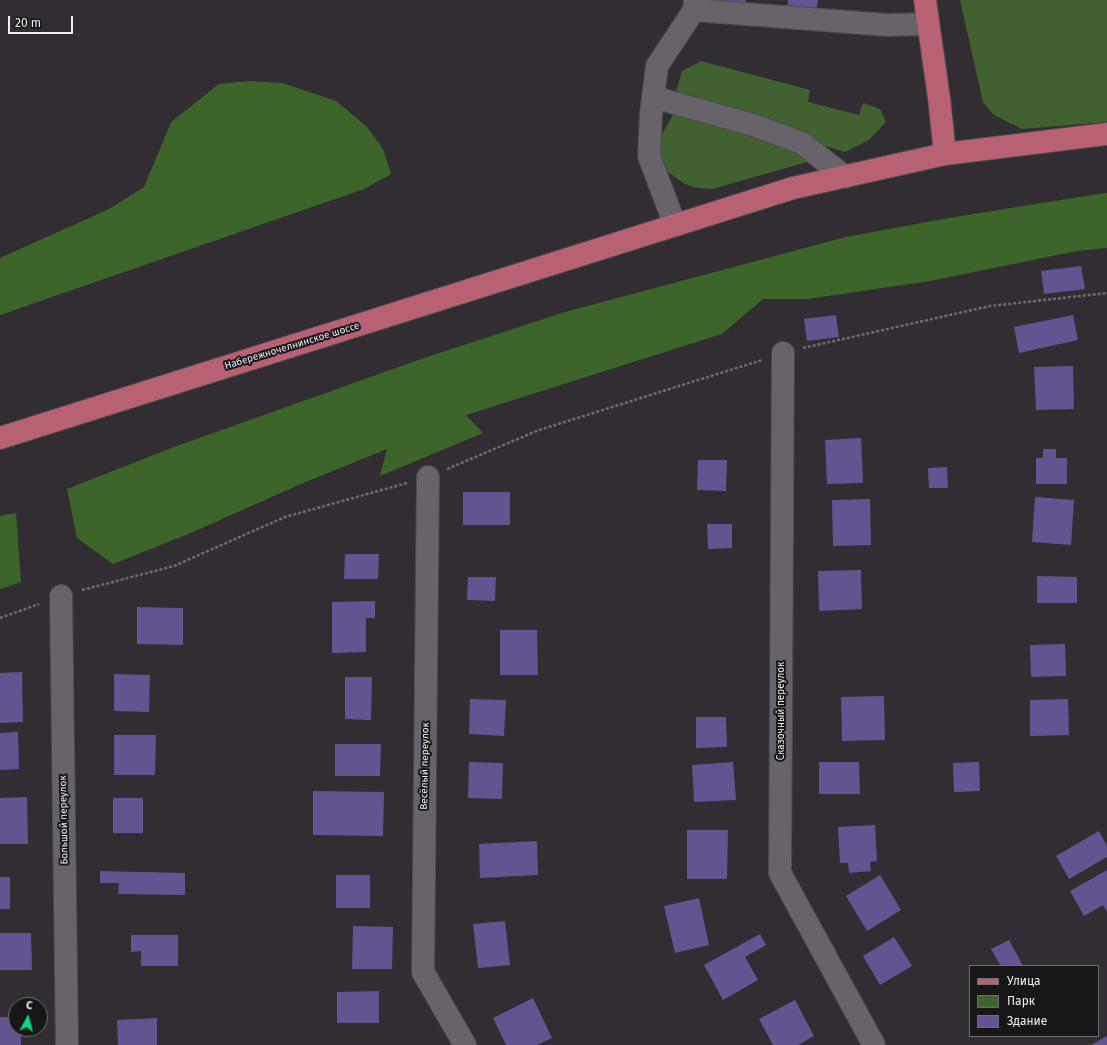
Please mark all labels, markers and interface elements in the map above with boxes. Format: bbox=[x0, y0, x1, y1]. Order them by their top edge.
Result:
scale bar bbox=[10, 8, 75, 34]
text: 20 m bbox=[15, 16, 41, 30]
street label: Набережночелнинское шоссе bbox=[223, 320, 361, 372]
street label: Сказочный переулок bbox=[775, 662, 787, 760]
street label: Весёлый переулок bbox=[418, 722, 432, 810]
street label: Большой переулок bbox=[57, 775, 71, 865]
legend bbox=[969, 965, 1099, 1037]
text: Улица bbox=[1007, 974, 1041, 988]
text: Парк bbox=[1007, 994, 1035, 1008]
north arrow bbox=[8, 997, 48, 1037]
text: С bbox=[25, 999, 33, 1012]
text: Здание bbox=[1007, 1014, 1047, 1028]

